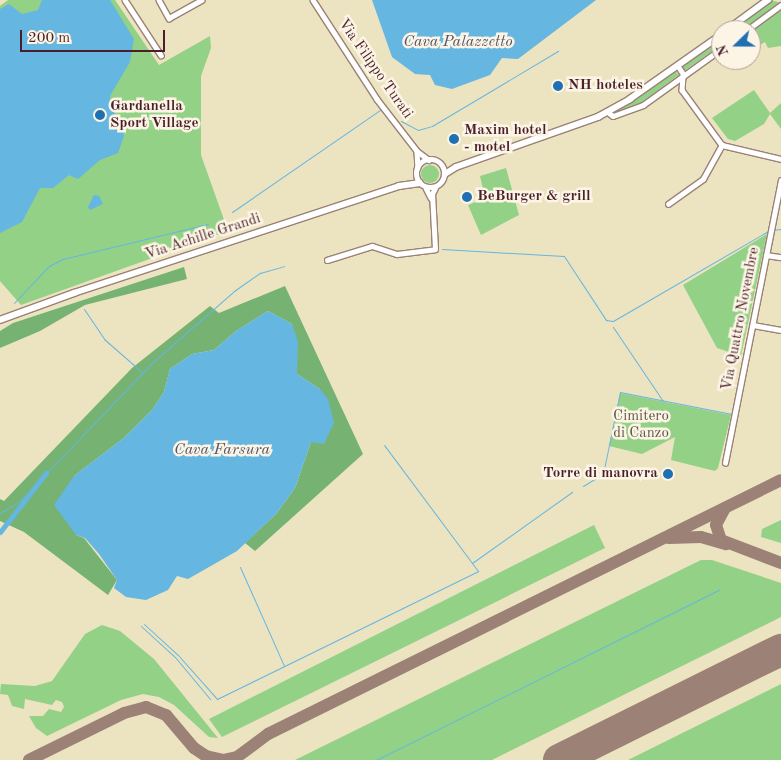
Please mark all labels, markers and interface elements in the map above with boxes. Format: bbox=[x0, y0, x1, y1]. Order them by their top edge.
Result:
street label: Via Filippo Turati bbox=[334, 16, 416, 122]
scale bar bbox=[22, 20, 168, 52]
north arrow bbox=[711, 20, 761, 70]
text: 200 m bbox=[28, 31, 70, 46]
water label: Cava Palazzetto bbox=[403, 32, 513, 52]
text: N bbox=[715, 43, 732, 58]
place label: NH hoteles bbox=[568, 77, 643, 95]
marker: NH hoteles bbox=[552, 80, 564, 92]
place label: Gardanella Sport Village bbox=[110, 97, 198, 132]
marker: Gardanella Sport Village bbox=[94, 109, 106, 121]
place label: Maxim hotel - motel bbox=[464, 121, 547, 156]
marker: Maxim hotel - motel bbox=[448, 133, 460, 145]
place label: BeBurger & grill bbox=[477, 188, 591, 206]
marker: BeBurger & grill bbox=[461, 191, 473, 203]
street label: Via Achille Grandi bbox=[143, 210, 263, 264]
street label: Via Quattro Novembre bbox=[718, 246, 764, 392]
park label: Cimitero di Canzo bbox=[613, 407, 669, 442]
water label: Cava Farsura bbox=[174, 440, 270, 460]
place label: Torre di manovra bbox=[543, 465, 658, 483]
marker: Torre di manovra bbox=[662, 468, 674, 480]

